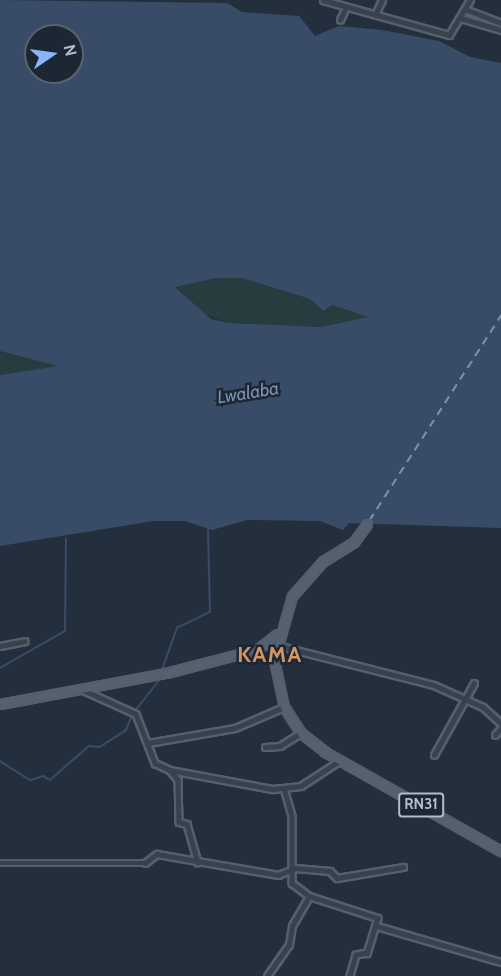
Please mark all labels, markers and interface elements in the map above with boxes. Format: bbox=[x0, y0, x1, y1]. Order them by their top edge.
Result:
north arrow bbox=[24, 24, 84, 84]
text: N bbox=[60, 43, 81, 58]
water label: Lwalaba bbox=[216, 377, 280, 409]
district label: KAMA bbox=[237, 642, 303, 668]
road number: RN31 bbox=[397, 793, 445, 817]

